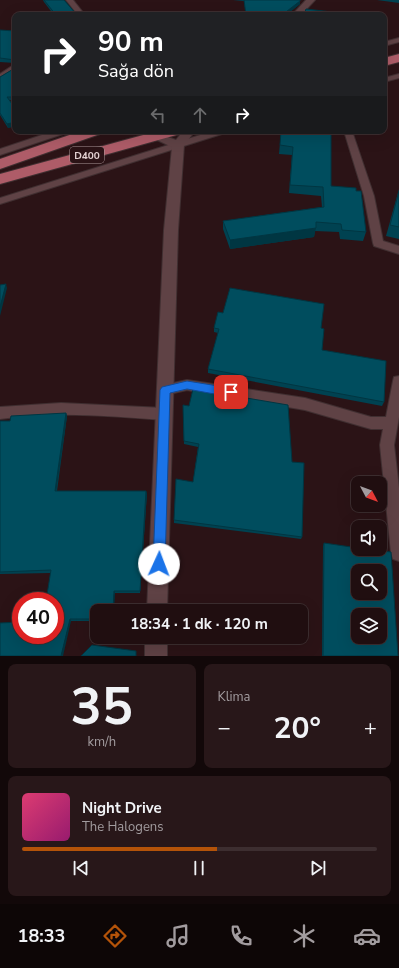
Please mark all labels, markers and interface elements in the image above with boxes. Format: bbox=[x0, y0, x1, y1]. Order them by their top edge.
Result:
text: 90 m bbox=[98, 23, 164, 61]
icon: right bbox=[32, 28, 84, 80]
text: Sağa dön bbox=[98, 59, 174, 83]
icon: left bbox=[147, 104, 169, 126]
icon: ahead bbox=[189, 104, 211, 126]
icon: right bbox=[231, 104, 253, 126]
road number: D400 bbox=[70, 147, 104, 163]
pin bbox=[214, 375, 248, 409]
icon: arrive bbox=[220, 381, 242, 403]
north arrow bbox=[351, 476, 387, 512]
map controls bbox=[351, 476, 387, 644]
button: sound bbox=[351, 520, 387, 556]
position arrow bbox=[138, 543, 180, 585]
button: search bbox=[351, 564, 387, 600]
speed limit sign: 40 bbox=[12, 592, 64, 644]
button: layers bbox=[351, 608, 387, 644]
text: 18:34 · 1 dk · 120 m bbox=[130, 614, 268, 634]
text: 35 bbox=[71, 671, 133, 742]
text: Klima bbox=[218, 688, 251, 706]
text: 20° bbox=[274, 708, 321, 749]
text: − bbox=[218, 713, 231, 743]
text: + bbox=[364, 713, 377, 743]
text: km/h bbox=[87, 733, 116, 751]
text: Night Drive bbox=[82, 798, 162, 818]
text: The Halogens bbox=[82, 818, 163, 836]
icon: previous bbox=[70, 857, 92, 879]
icon: pause bbox=[188, 857, 210, 879]
icon: next bbox=[307, 857, 329, 879]
icon: directions bbox=[101, 922, 129, 950]
icon: music bbox=[164, 922, 192, 950]
icon: phone bbox=[227, 922, 255, 950]
icon: climate bbox=[290, 922, 318, 950]
icon: car bbox=[353, 922, 381, 950]
text: 18:33 bbox=[18, 924, 65, 948]

